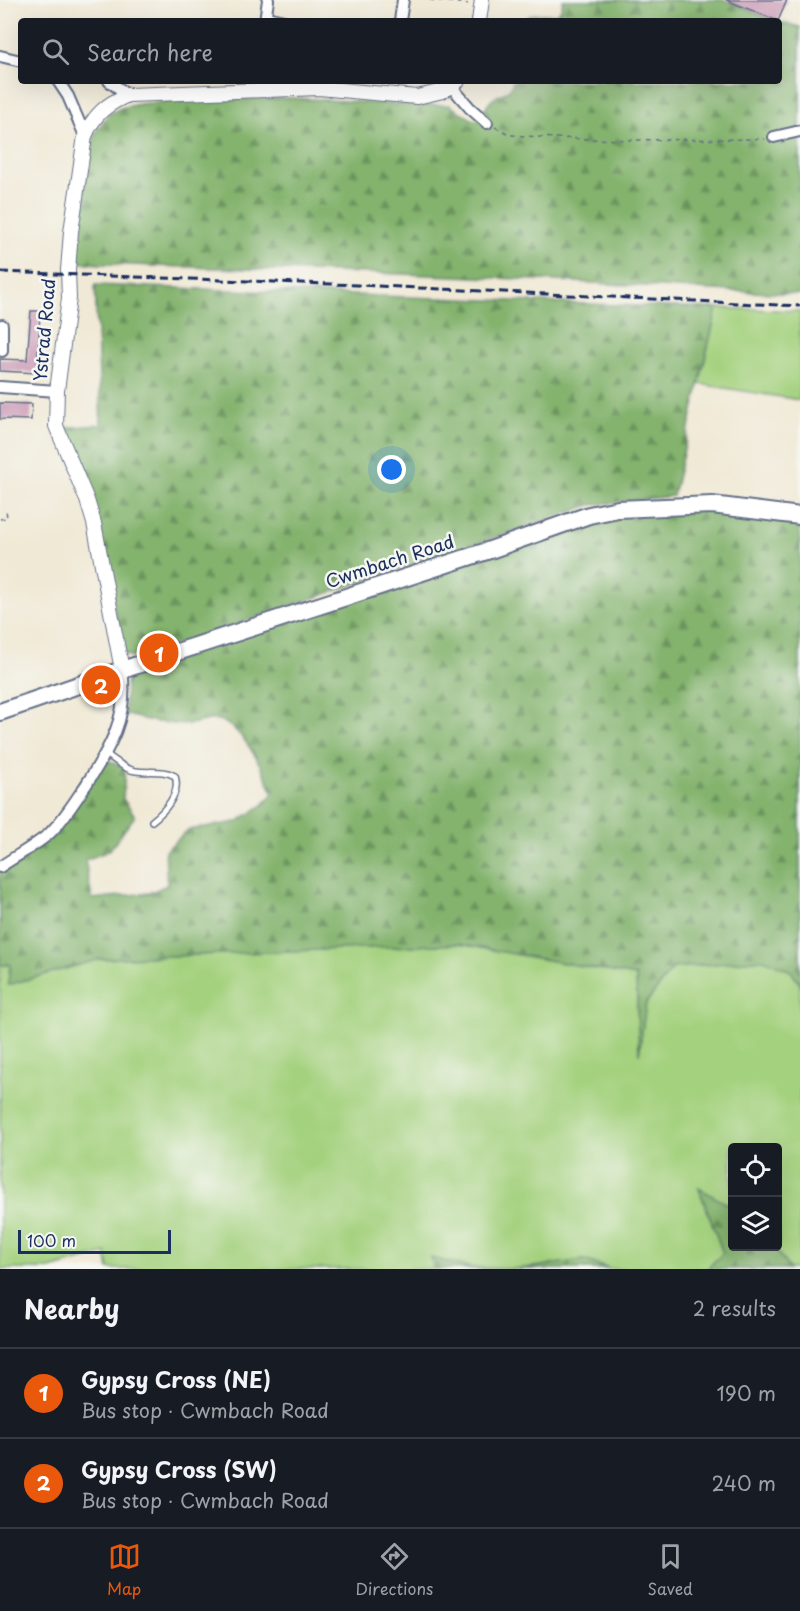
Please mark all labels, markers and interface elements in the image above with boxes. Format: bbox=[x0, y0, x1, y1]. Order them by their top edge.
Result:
search box bbox=[18, 18, 782, 84]
icon: search bbox=[39, 35, 72, 68]
text: Search here bbox=[87, 35, 213, 68]
street label: Ystrad Road bbox=[26, 277, 61, 383]
your location bbox=[377, 455, 406, 484]
street label: Cwmbach Road bbox=[322, 527, 457, 594]
pin: 1 bbox=[140, 630, 178, 676]
pin: 2 bbox=[82, 662, 120, 708]
map controls bbox=[728, 1143, 782, 1251]
button: locate bbox=[728, 1143, 782, 1197]
button: layers bbox=[728, 1197, 782, 1251]
scale bar bbox=[18, 1227, 171, 1254]
text: 100 m bbox=[27, 1228, 76, 1252]
text: Nearby bbox=[24, 1289, 119, 1328]
text: 2 results bbox=[693, 1293, 776, 1323]
text: Gypsy Cross (NE) bbox=[81, 1362, 271, 1395]
text: 1 bbox=[39, 1378, 48, 1408]
text: 190 m bbox=[717, 1378, 776, 1408]
text: Bus stop · Cwmbach Road bbox=[81, 1395, 329, 1425]
text: Gypsy Cross (SW) bbox=[81, 1452, 277, 1485]
text: 2 bbox=[36, 1468, 51, 1498]
text: 240 m bbox=[711, 1468, 776, 1498]
text: Bus stop · Cwmbach Road bbox=[81, 1485, 329, 1515]
tab: Map bbox=[107, 1540, 141, 1600]
tab: Directions bbox=[355, 1540, 433, 1600]
tab: Saved bbox=[647, 1540, 693, 1600]

